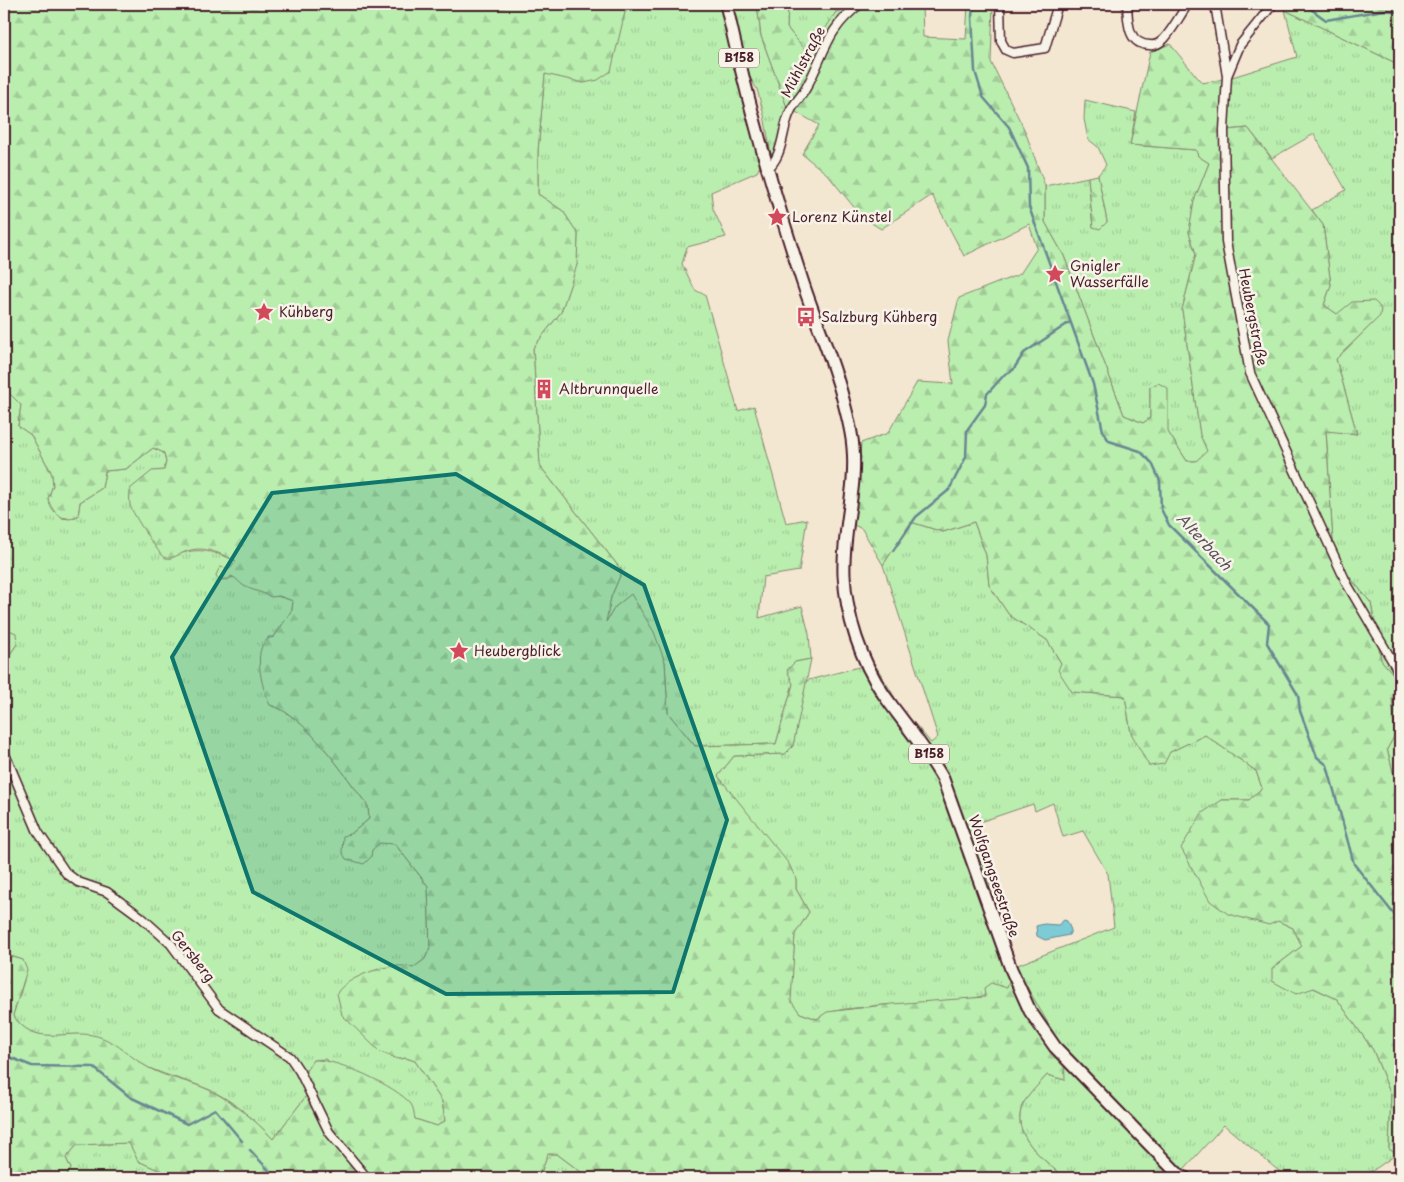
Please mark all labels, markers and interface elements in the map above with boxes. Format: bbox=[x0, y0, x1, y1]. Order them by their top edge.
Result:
street label: Mühlstraße bbox=[775, 22, 830, 101]
road number: B158 bbox=[719, 48, 759, 68]
place icon: Lorenz Künstel bbox=[766, 206, 788, 228]
place label: Lorenz Künstel bbox=[792, 206, 891, 227]
place label: Gnigler Wasserfälle bbox=[1070, 255, 1149, 292]
place icon: Gnigler Wasserfälle bbox=[1044, 263, 1066, 285]
street label: Heubergstraße bbox=[1234, 266, 1273, 368]
place icon: Kühberg bbox=[253, 301, 275, 323]
place label: Kühberg bbox=[279, 301, 333, 322]
bus stop icon: Salzburg Kühberg bbox=[795, 306, 817, 328]
place label: Salzburg Kühberg bbox=[821, 306, 937, 327]
building icon: Altbrunnquelle bbox=[533, 378, 555, 400]
place label: Altbrunnquelle bbox=[559, 378, 659, 399]
water label: Alterbach bbox=[1172, 507, 1238, 575]
place icon: Heubergblick bbox=[448, 640, 470, 662]
place label: Heubergblick bbox=[474, 640, 562, 661]
road number: B158 bbox=[909, 744, 949, 764]
street label: Wolfgangseestraße bbox=[964, 812, 1025, 940]
street label: Gersberg bbox=[166, 925, 220, 986]

